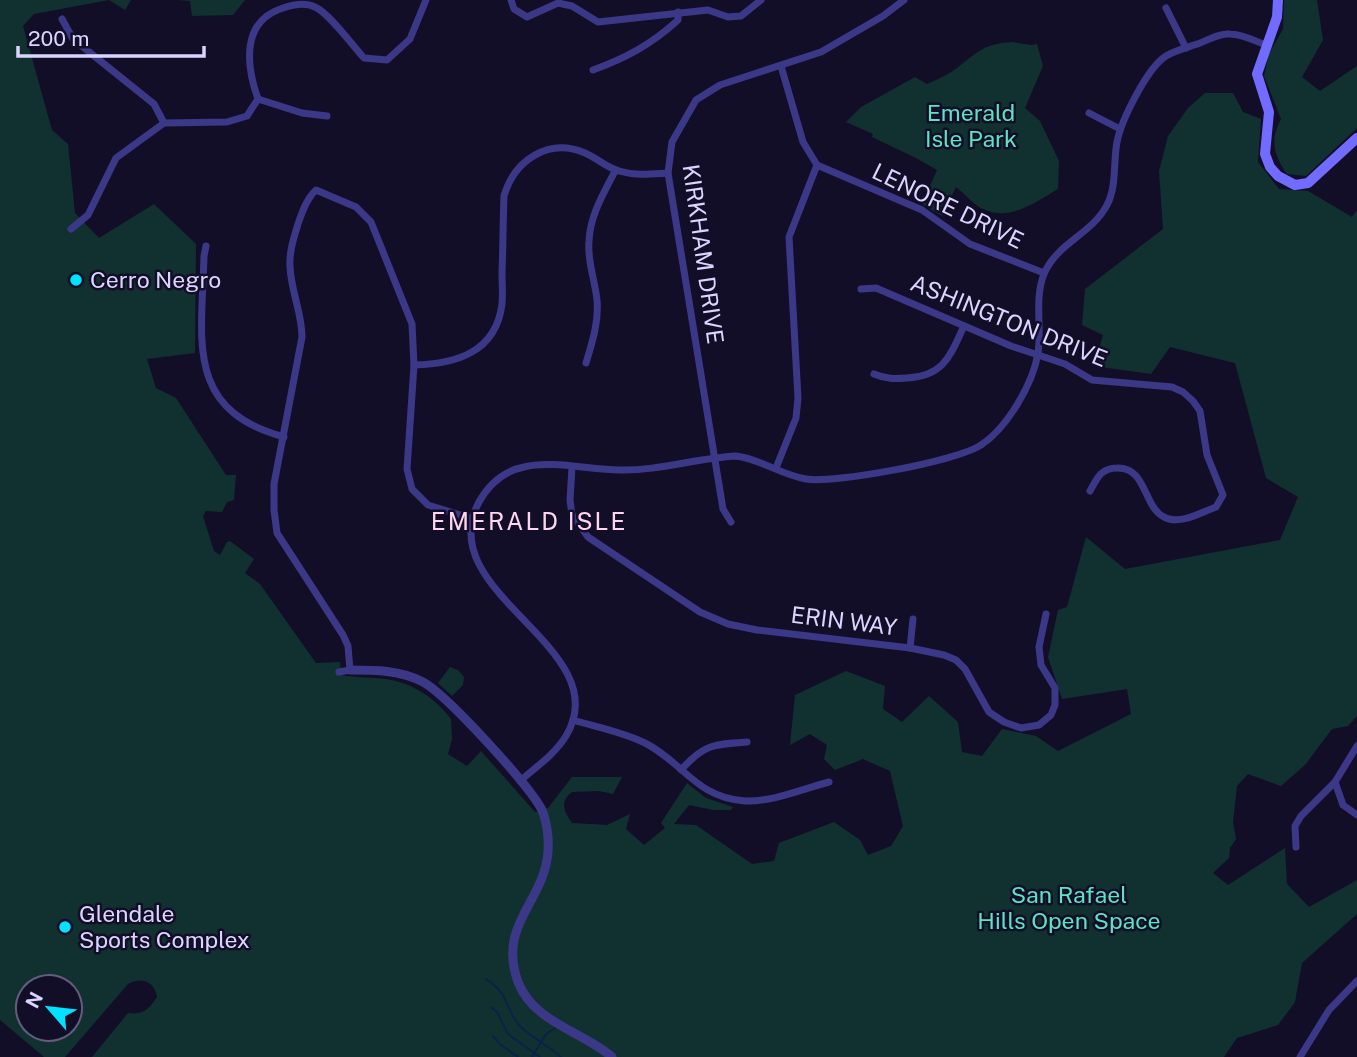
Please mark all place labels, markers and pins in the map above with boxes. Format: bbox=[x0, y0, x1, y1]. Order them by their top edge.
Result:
place label: Cerro Negro bbox=[90, 266, 221, 293]
marker: Cerro Negro bbox=[68, 272, 84, 288]
place label: Glendale Sports Complex bbox=[79, 900, 250, 953]
marker: Glendale Sports Complex bbox=[57, 919, 73, 935]

